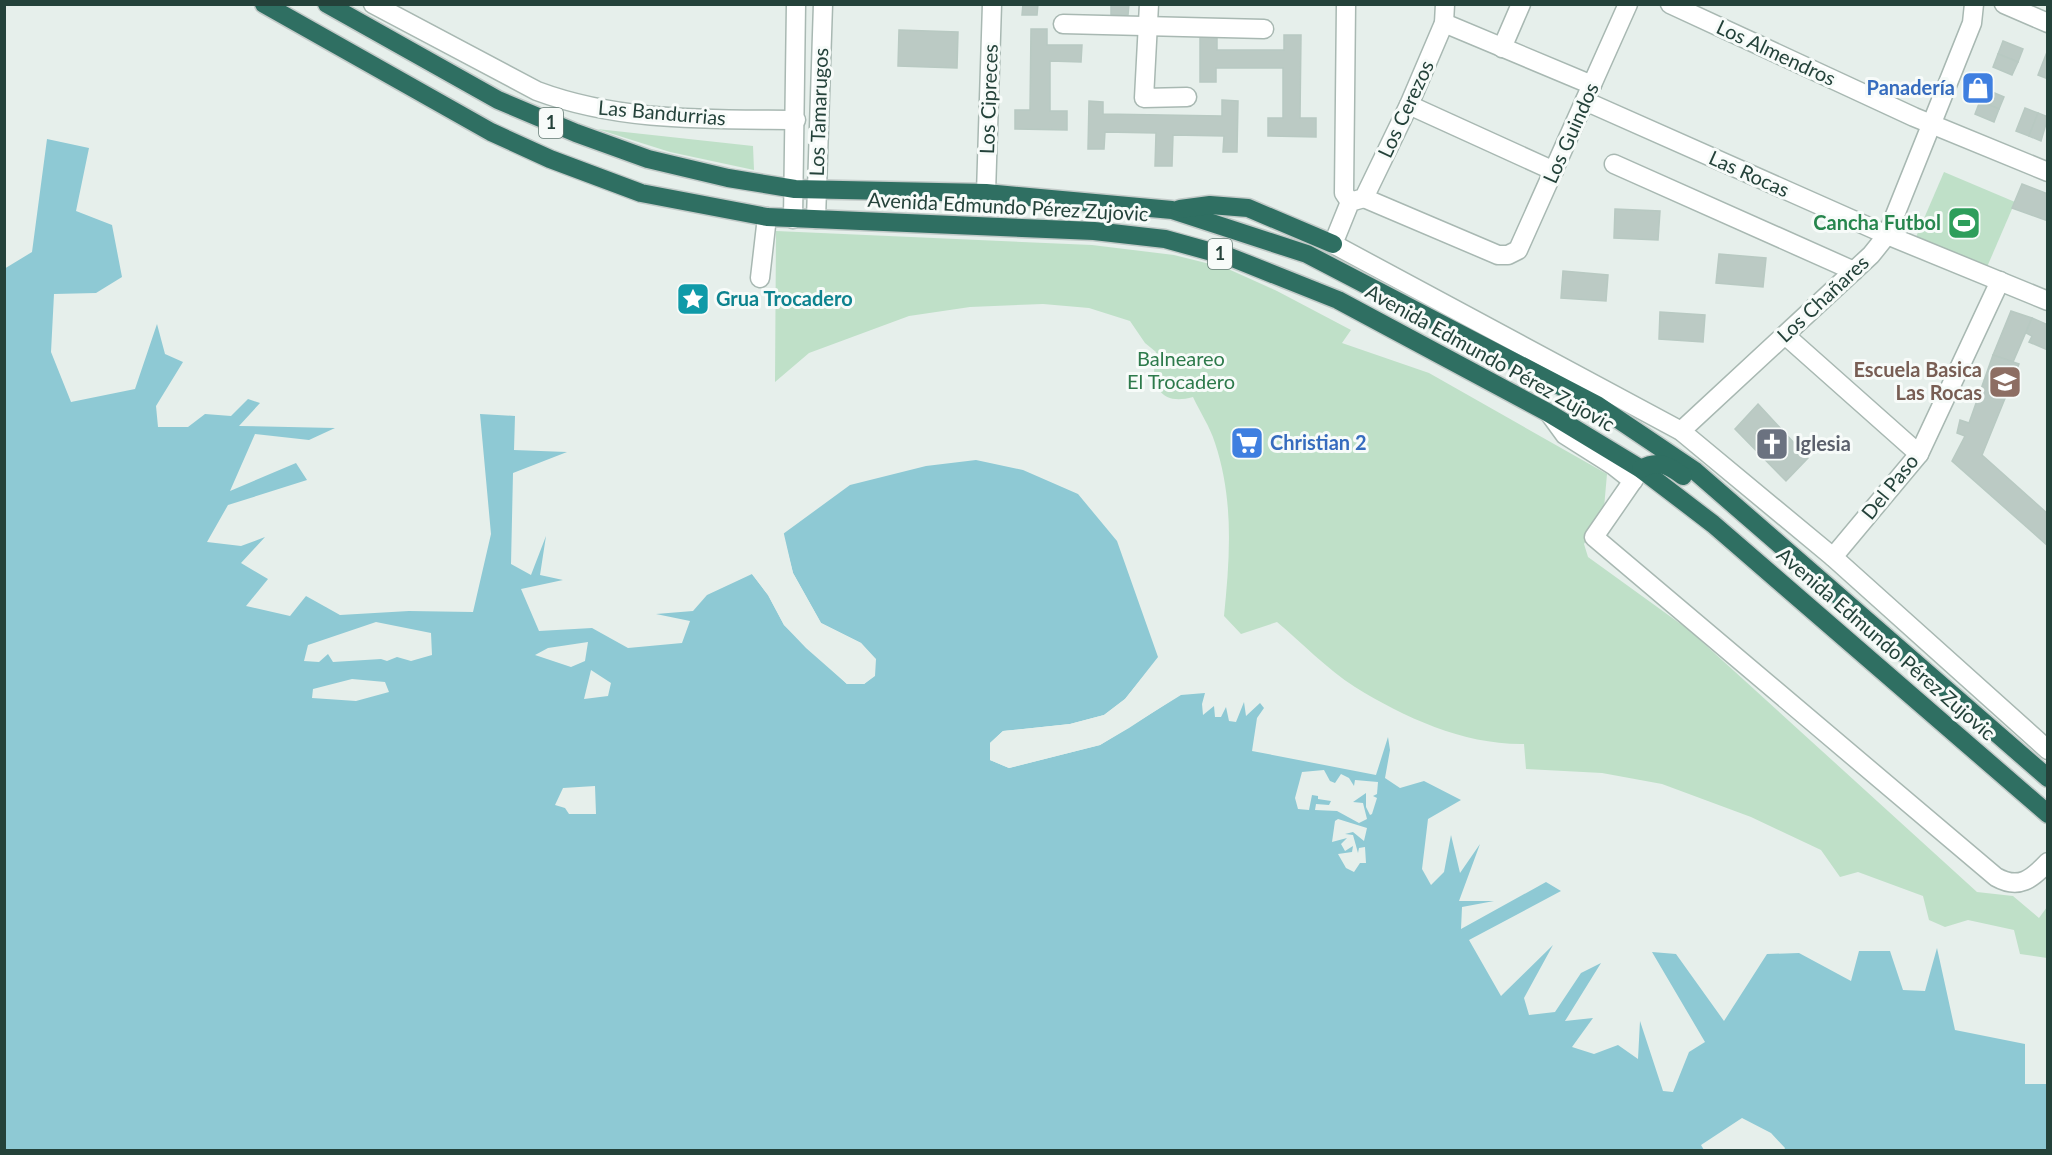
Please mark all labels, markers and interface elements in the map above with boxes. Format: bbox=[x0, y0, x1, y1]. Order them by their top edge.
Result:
street label: Los Almendros bbox=[1713, 14, 1840, 90]
street label: Los Cipreces bbox=[974, 44, 1002, 154]
street label: Los Tamarugos bbox=[804, 47, 832, 177]
street label: Los Cerezos bbox=[1372, 56, 1438, 161]
shop icon: Panadería bbox=[1960, 70, 1996, 106]
place label: Panadería bbox=[1867, 75, 1955, 99]
street label: Los Guindos bbox=[1537, 79, 1603, 187]
street label: Las Bandurrias bbox=[597, 94, 727, 130]
road number: 1 bbox=[539, 108, 563, 138]
street label: Las Rocas bbox=[1706, 145, 1793, 201]
street label: Avenida Edmundo Pérez Zujovic bbox=[867, 187, 1150, 225]
sports icon: Cancha Futbol bbox=[1946, 205, 1982, 241]
place label: Cancha Futbol bbox=[1813, 210, 1941, 234]
road number: 1 bbox=[1208, 239, 1232, 269]
street label: Los Chañares bbox=[1772, 250, 1873, 347]
street label: Avenida Edmundo Pérez Zujovic bbox=[1362, 278, 1620, 436]
place icon: Grua Trocadero bbox=[675, 281, 711, 317]
place label: Grua Trocadero bbox=[716, 286, 853, 310]
park label: Balneareo El Trocadero bbox=[1127, 346, 1235, 393]
place label: Escuela Basica Las Rocas bbox=[1853, 357, 1982, 404]
school or university icon: Escuela Basica Las Rocas bbox=[1987, 364, 2023, 400]
supermarket icon: Christian 2 bbox=[1229, 425, 1265, 461]
church icon: Iglesia bbox=[1754, 426, 1790, 462]
place label: Christian 2 bbox=[1270, 430, 1367, 454]
place label: Iglesia bbox=[1795, 431, 1851, 455]
street label: Del Paso bbox=[1856, 449, 1923, 524]
street label: Avenida Edmundo Pérez Zujovic bbox=[1773, 542, 2001, 745]

